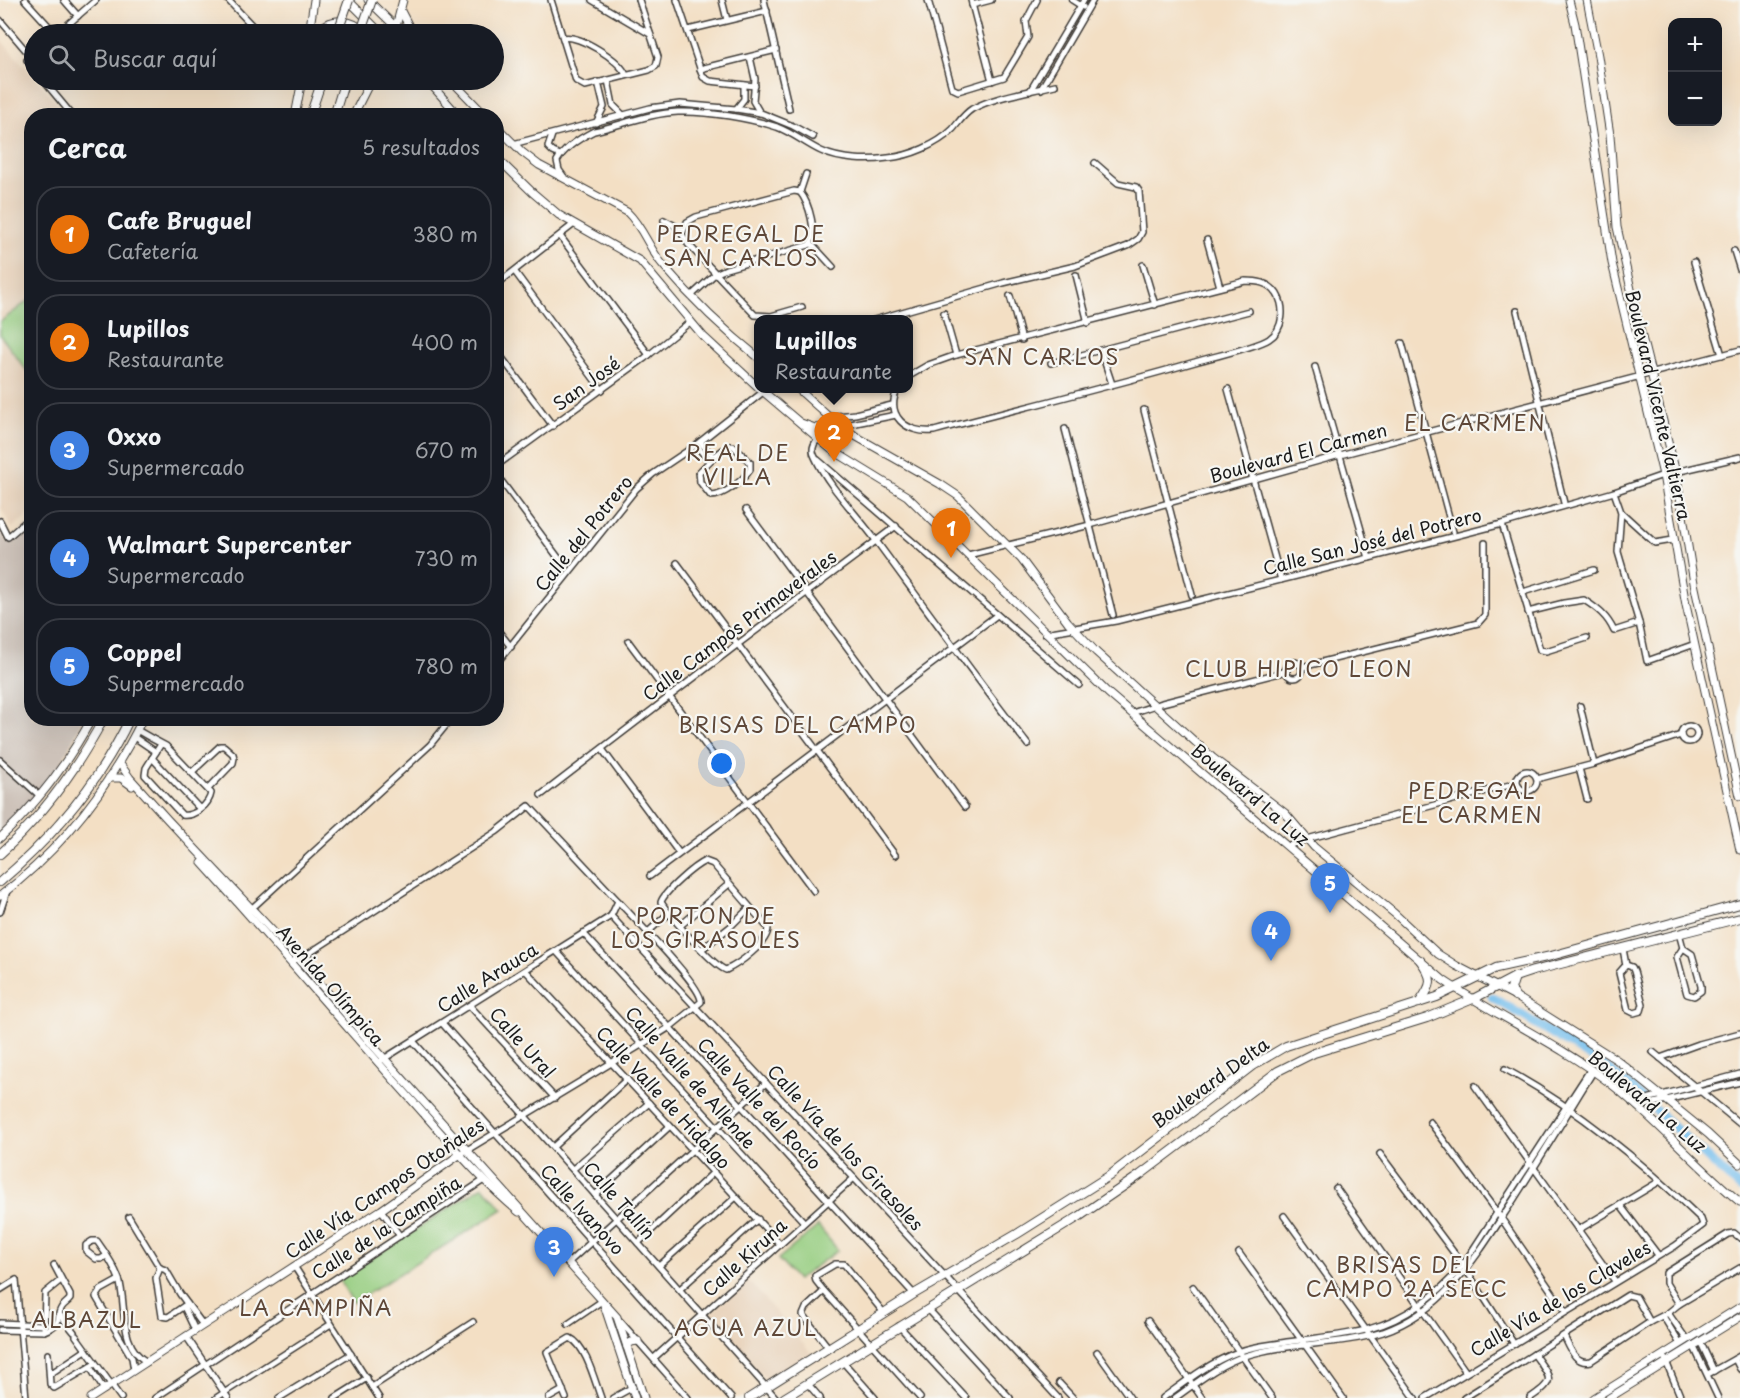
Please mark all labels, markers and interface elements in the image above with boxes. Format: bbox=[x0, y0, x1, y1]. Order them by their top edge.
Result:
map controls bbox=[1668, 18, 1722, 126]
button: + bbox=[1668, 18, 1722, 72]
search box bbox=[24, 24, 504, 90]
icon: search bbox=[45, 41, 78, 74]
text: Buscar aquí bbox=[93, 41, 217, 74]
button: − bbox=[1668, 72, 1722, 126]
text: Cerca bbox=[48, 128, 127, 167]
text: 5 resultados bbox=[362, 132, 480, 162]
text: Cafe Bruguel bbox=[107, 203, 252, 236]
district label: PEDREGAL DE SAN CARLOS bbox=[656, 217, 826, 273]
text: 1 bbox=[65, 219, 74, 249]
text: 380 m bbox=[412, 219, 478, 249]
text: Cafetería bbox=[107, 236, 198, 266]
street label: Boulevard Vicente Valtierra bbox=[1619, 287, 1699, 524]
text: Lupillos bbox=[107, 311, 189, 344]
popup bbox=[754, 315, 913, 393]
text: Lupillos bbox=[775, 323, 857, 356]
text: 2 bbox=[62, 327, 77, 357]
text: 400 m bbox=[411, 327, 478, 357]
district label: SAN CARLOS bbox=[964, 340, 1120, 372]
text: Restaurante bbox=[107, 344, 224, 374]
street label: San José bbox=[547, 349, 625, 417]
text: Restaurante bbox=[775, 356, 892, 386]
district label: EL CARMEN bbox=[1404, 406, 1546, 438]
pin: 2 bbox=[814, 412, 854, 462]
street label: Boulevard El Carmen bbox=[1206, 415, 1390, 489]
text: Oxxo bbox=[107, 419, 161, 452]
text: 3 bbox=[63, 435, 76, 465]
text: 670 m bbox=[415, 435, 478, 465]
district label: REAL DE VILLA bbox=[686, 436, 790, 492]
text: Supermercado bbox=[107, 452, 245, 482]
street label: Calle del Potrero bbox=[528, 469, 638, 597]
street label: Calle San José del Potrero bbox=[1260, 501, 1484, 581]
pin: 1 bbox=[932, 508, 970, 558]
text: Walmart Supercenter bbox=[107, 527, 351, 560]
text: 4 bbox=[63, 543, 76, 573]
text: 730 m bbox=[415, 543, 478, 573]
street label: Calle Campos Primaverales bbox=[636, 543, 842, 707]
text: Supermercado bbox=[107, 560, 245, 590]
text: Coppel bbox=[107, 635, 182, 668]
text: 5 bbox=[63, 651, 76, 681]
text: 780 m bbox=[415, 651, 478, 681]
district label: CLUB HIPICO LEON bbox=[1185, 652, 1413, 684]
text: Supermercado bbox=[107, 668, 245, 698]
district label: BRISAS DEL CAMPO bbox=[679, 708, 917, 740]
street label: Boulevard La Luz bbox=[1186, 736, 1316, 852]
your location bbox=[707, 749, 736, 778]
district label: PEDREGAL EL CARMEN bbox=[1401, 774, 1543, 830]
pin: 5 bbox=[1310, 864, 1350, 913]
district label: PORTON DE LOS GIRASOLES bbox=[611, 899, 801, 955]
pin: 4 bbox=[1252, 912, 1290, 961]
street label: Avenida Olímpica bbox=[271, 919, 392, 1052]
street label: Calle Arauca bbox=[431, 935, 543, 1019]
street label: Calle Ural bbox=[484, 1000, 562, 1084]
street label: Calle Valle de Allende bbox=[620, 1000, 762, 1154]
street label: Calle Valle de Hidalgo bbox=[590, 1020, 738, 1174]
street label: Boulevard Delta bbox=[1146, 1030, 1274, 1134]
street label: Calle Valle del Rocío bbox=[692, 1031, 828, 1175]
street label: Boulevard La Luz bbox=[1583, 1043, 1713, 1159]
street label: Calle Vía de los Girasoles bbox=[762, 1058, 930, 1236]
street label: Calle Vía Campos Otoñales bbox=[279, 1111, 489, 1265]
street label: Calle Tallín bbox=[577, 1155, 663, 1245]
street label: Calle Ivanovo bbox=[535, 1157, 631, 1261]
street label: Calle de la Campiña bbox=[306, 1168, 467, 1286]
street label: Calle Kiruna bbox=[696, 1211, 793, 1302]
pin: 3 bbox=[534, 1228, 574, 1277]
street label: Calle Vía de los Claveles bbox=[1464, 1233, 1656, 1363]
district label: BRISAS DEL CAMPO 2A SECC bbox=[1306, 1248, 1508, 1304]
district label: LA CAMPIÑA bbox=[239, 1291, 393, 1323]
district label: ALBAZUL bbox=[32, 1303, 142, 1335]
district label: AGUA AZUL bbox=[674, 1311, 818, 1343]

